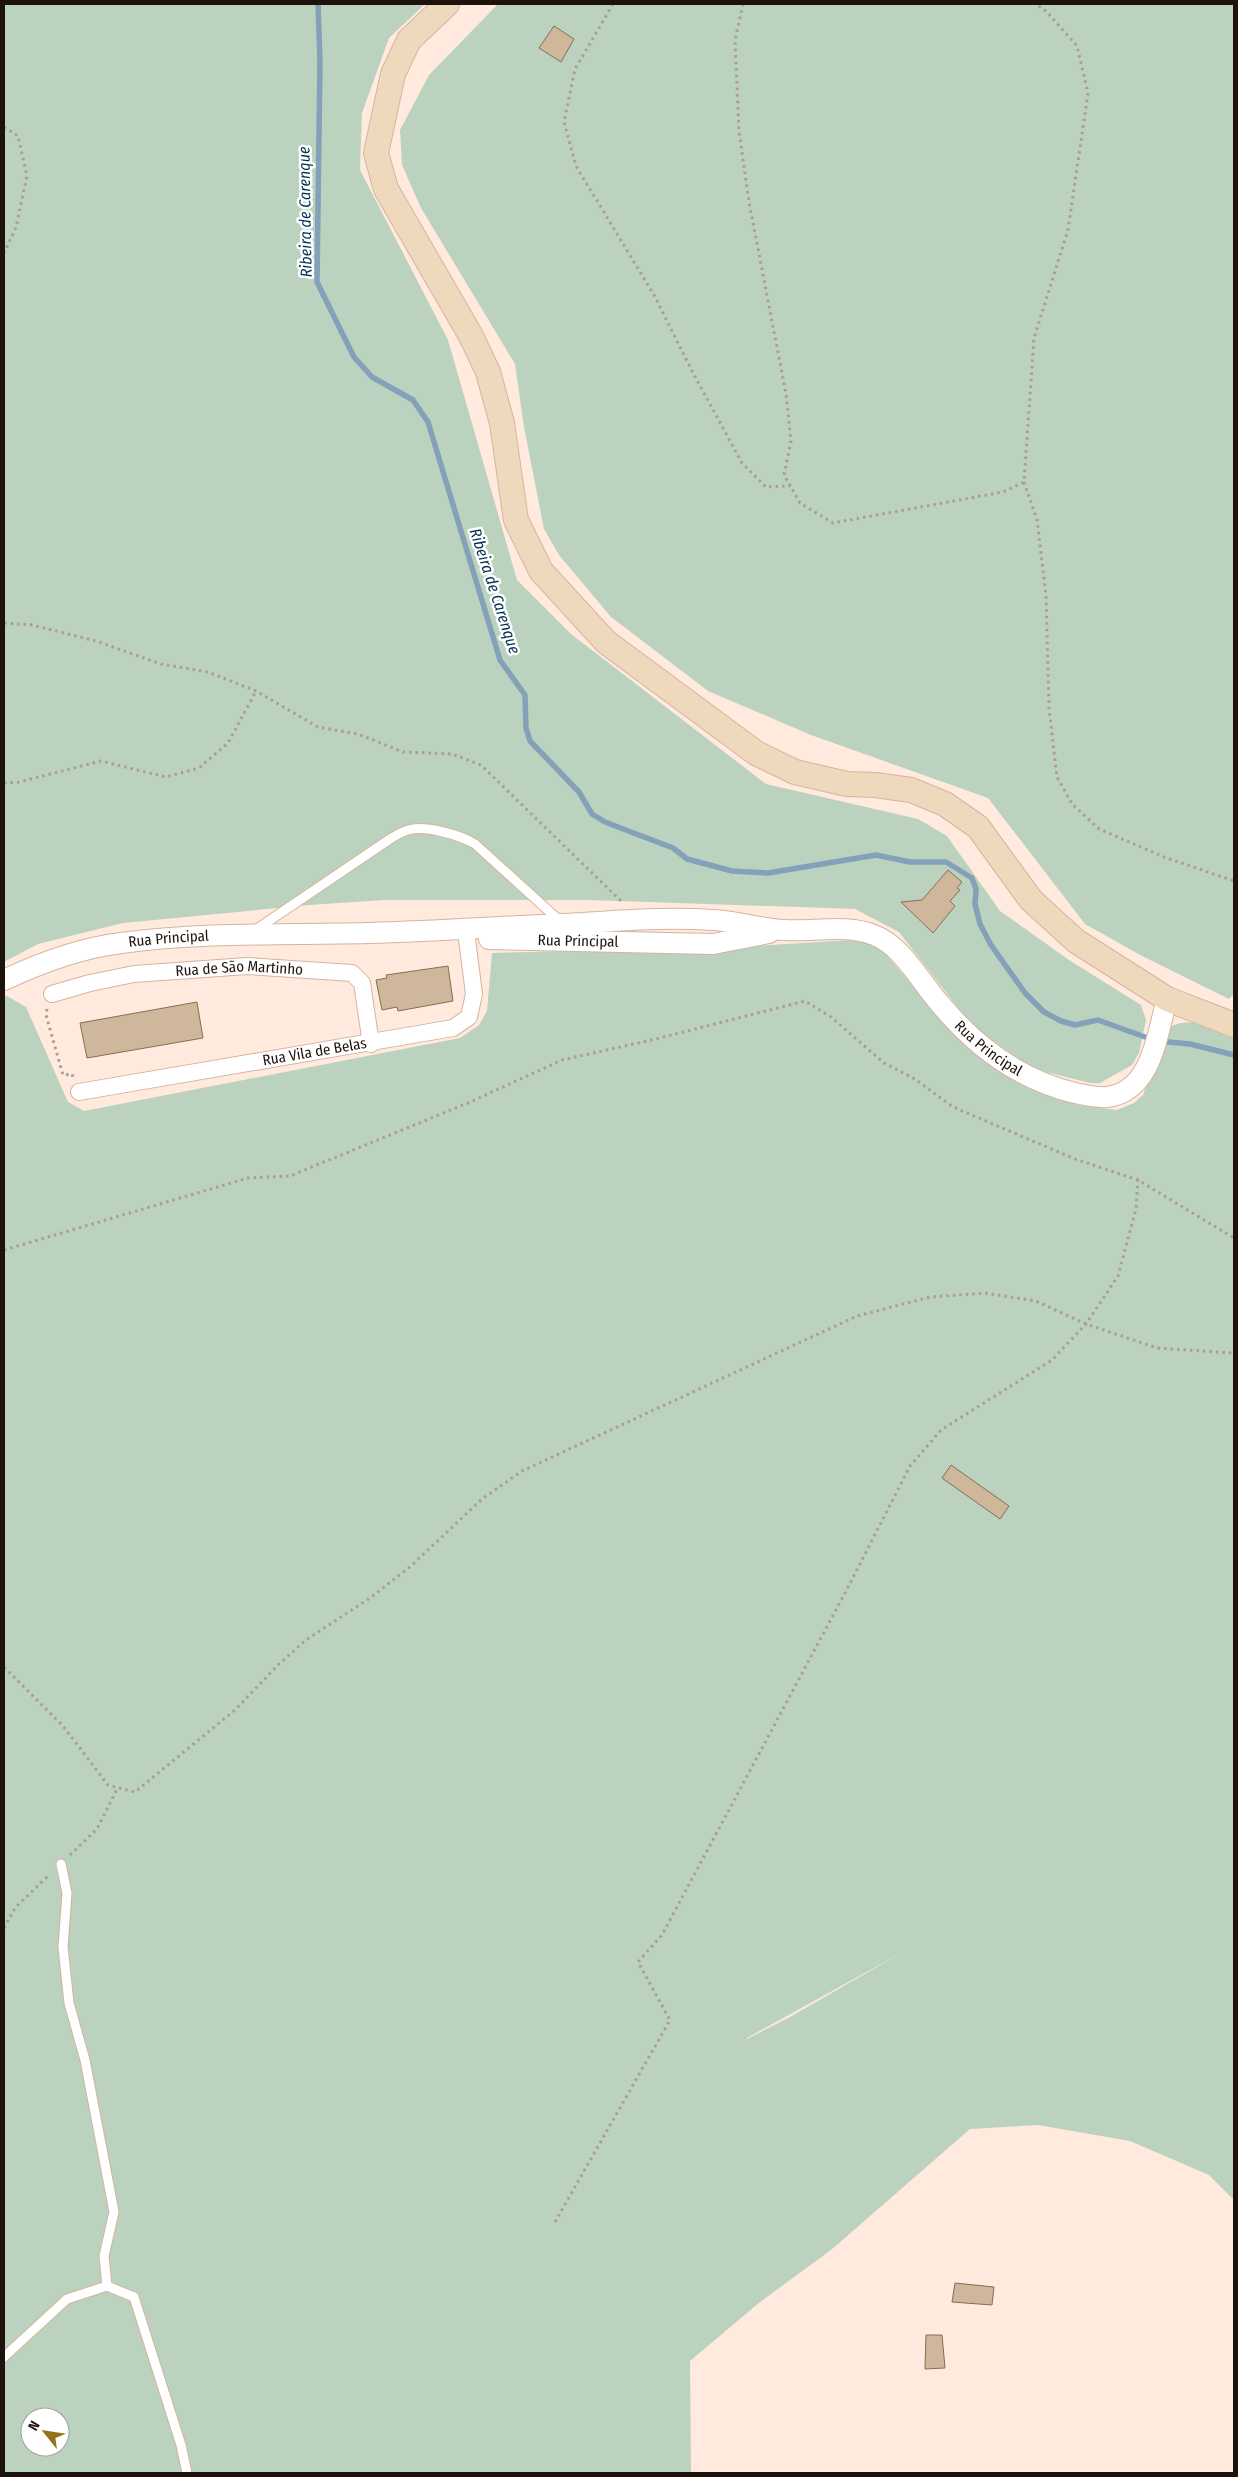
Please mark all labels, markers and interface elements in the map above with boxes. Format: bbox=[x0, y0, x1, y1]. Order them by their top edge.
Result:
water label: Ribeira de Carenque bbox=[294, 146, 316, 278]
water label: Ribeira de Carenque bbox=[466, 526, 524, 657]
street label: Rua Principal bbox=[127, 927, 209, 951]
street label: Rua Principal bbox=[537, 931, 619, 951]
street label: Rua de São Martinho bbox=[175, 957, 304, 980]
street label: Rua Principal bbox=[951, 1017, 1025, 1080]
street label: Rua Vila de Belas bbox=[261, 1034, 368, 1069]
north arrow bbox=[20, 2407, 70, 2457]
text: N bbox=[25, 2418, 44, 2434]

